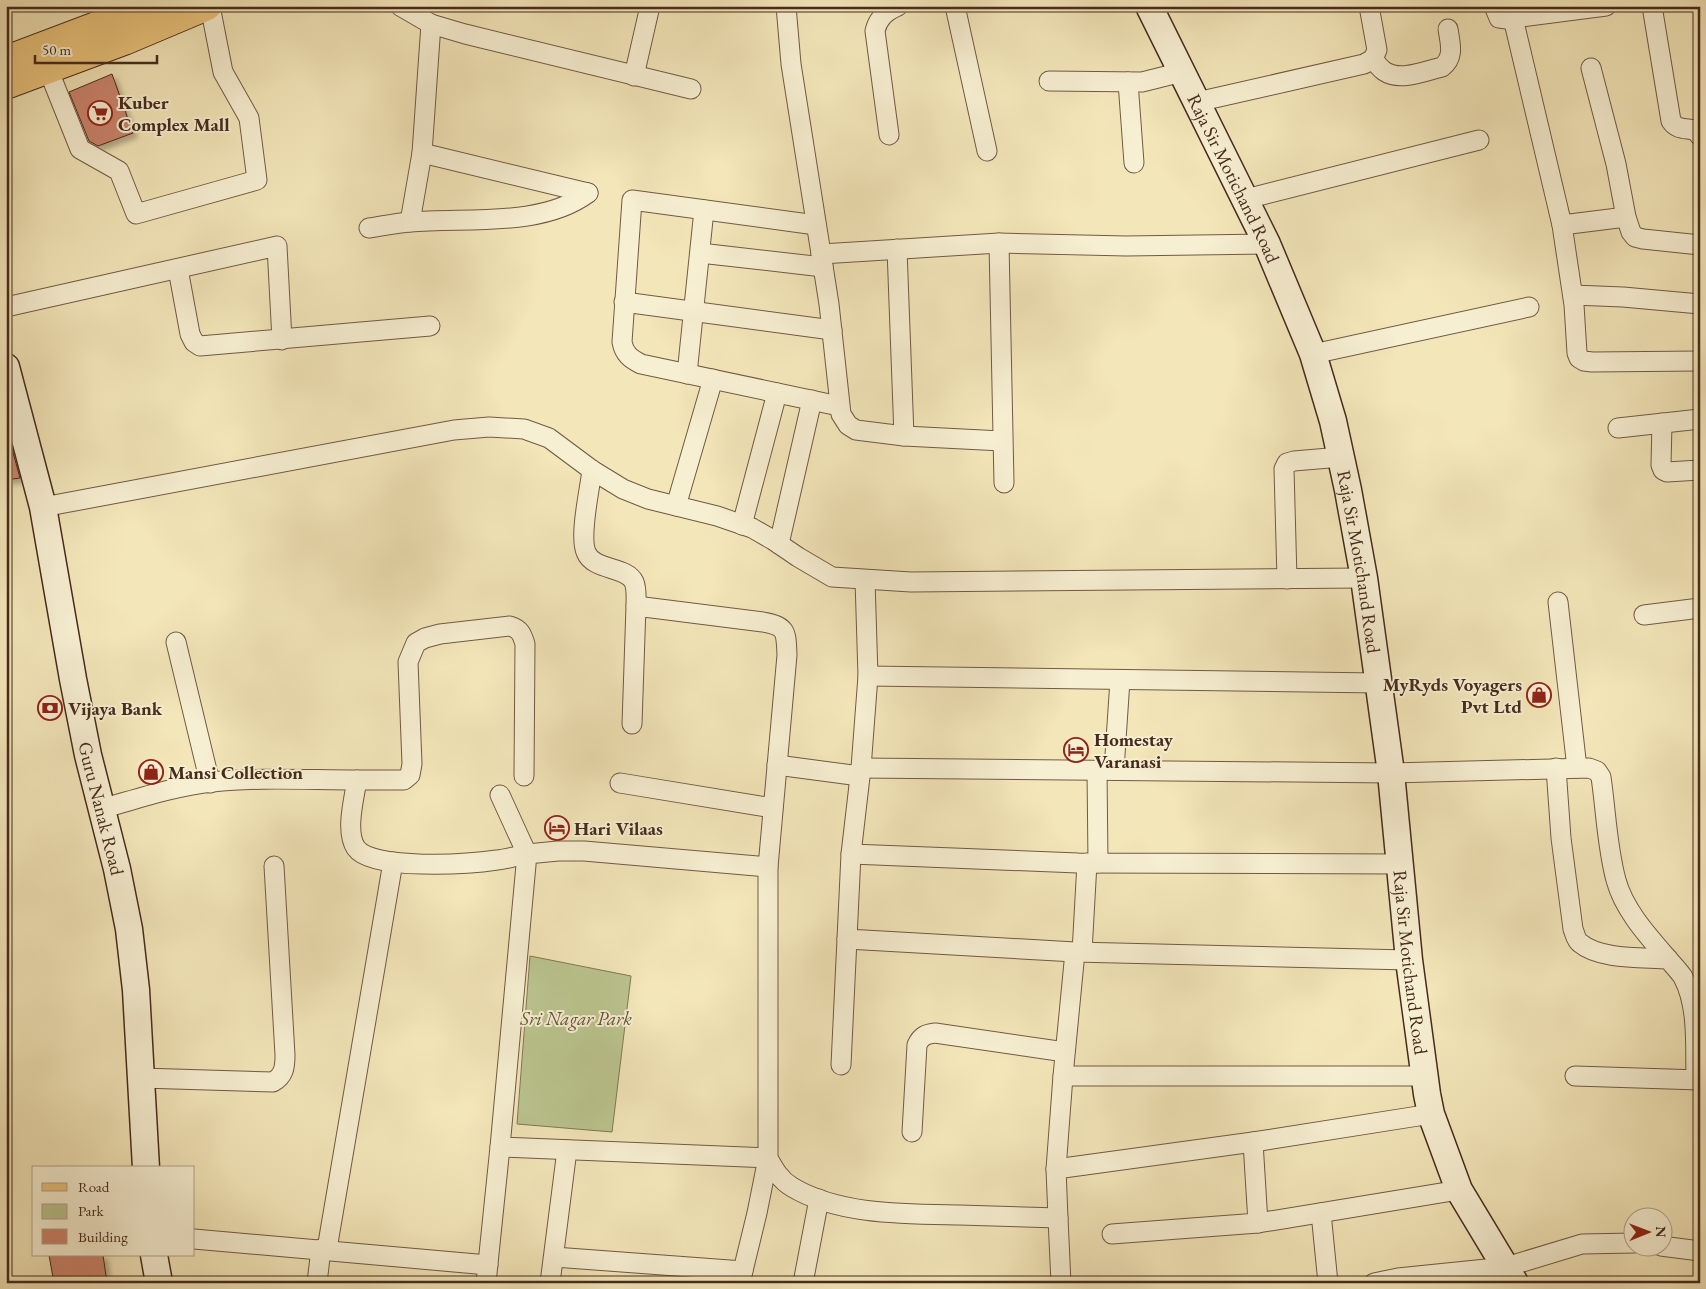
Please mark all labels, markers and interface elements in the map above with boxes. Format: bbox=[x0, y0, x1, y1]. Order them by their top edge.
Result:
scale bar bbox=[35, 32, 158, 64]
text: 50 m bbox=[42, 40, 71, 59]
place label: Kuber Complex Mall bbox=[118, 90, 230, 137]
street label: Raja Sir Motichand Road bbox=[1181, 90, 1286, 267]
supermarket icon: Kuber Complex Mall bbox=[87, 100, 113, 126]
street label: Raja Sir Motichand Road bbox=[1331, 468, 1386, 655]
place label: MyRyds Voyagers Pvt Ltd bbox=[1383, 672, 1522, 719]
shop icon: MyRyds Voyagers Pvt Ltd bbox=[1526, 682, 1552, 708]
bank icon: Vijaya Bank bbox=[37, 695, 63, 721]
place label: Vijaya Bank bbox=[68, 696, 163, 721]
place label: Homestay Varanasi bbox=[1094, 727, 1174, 774]
hotel icon: Homestay Varanasi bbox=[1063, 737, 1089, 763]
street label: Guru Nanak Road bbox=[73, 740, 130, 878]
shop icon: Mansi Collection bbox=[138, 759, 164, 785]
place label: Mansi Collection bbox=[168, 760, 303, 785]
hotel icon: Hari Vilaas bbox=[544, 815, 570, 841]
place label: Hari Vilaas bbox=[574, 816, 663, 841]
street label: Raja Sir Motichand Road bbox=[1387, 869, 1434, 1056]
park label: Sri Nagar Park bbox=[519, 1006, 632, 1031]
legend bbox=[32, 1166, 195, 1256]
text: Road bbox=[78, 1177, 110, 1196]
text: Park bbox=[78, 1201, 105, 1220]
north arrow bbox=[1624, 1206, 1674, 1256]
text: N bbox=[1652, 1226, 1670, 1238]
text: Building bbox=[78, 1227, 128, 1246]

